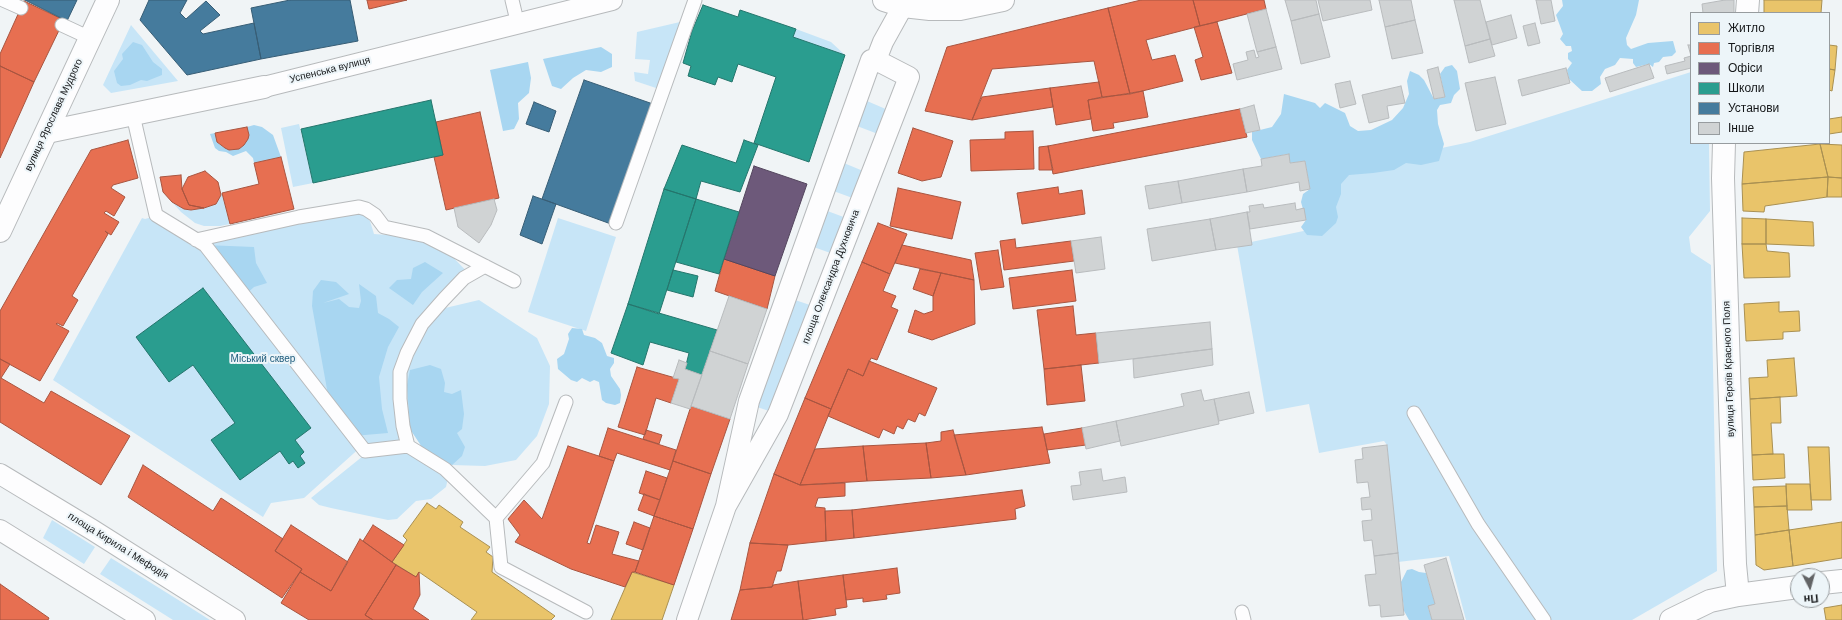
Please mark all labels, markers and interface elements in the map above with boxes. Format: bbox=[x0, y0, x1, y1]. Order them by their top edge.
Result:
legend bbox=[1690, 12, 1830, 144]
text: Житло bbox=[1728, 21, 1765, 35]
text: Торгівля bbox=[1728, 41, 1774, 55]
street label: Успенська вулиця bbox=[288, 54, 372, 86]
street label: вулиця Ярослава Мудрого bbox=[23, 57, 85, 173]
text: Офіси bbox=[1728, 61, 1763, 75]
text: Школи bbox=[1728, 81, 1765, 95]
text: Установи bbox=[1728, 101, 1779, 115]
text: Інше bbox=[1728, 121, 1754, 135]
street label: площа Олександра Духновича bbox=[800, 208, 862, 346]
street label: вулиця Героїв Красного Поля bbox=[1721, 301, 1737, 437]
park label: Міський сквер bbox=[231, 353, 295, 365]
street label: площа Кирила і Мефодія bbox=[66, 510, 170, 582]
north arrow bbox=[1790, 568, 1830, 608]
text: Пн bbox=[1803, 592, 1819, 606]

